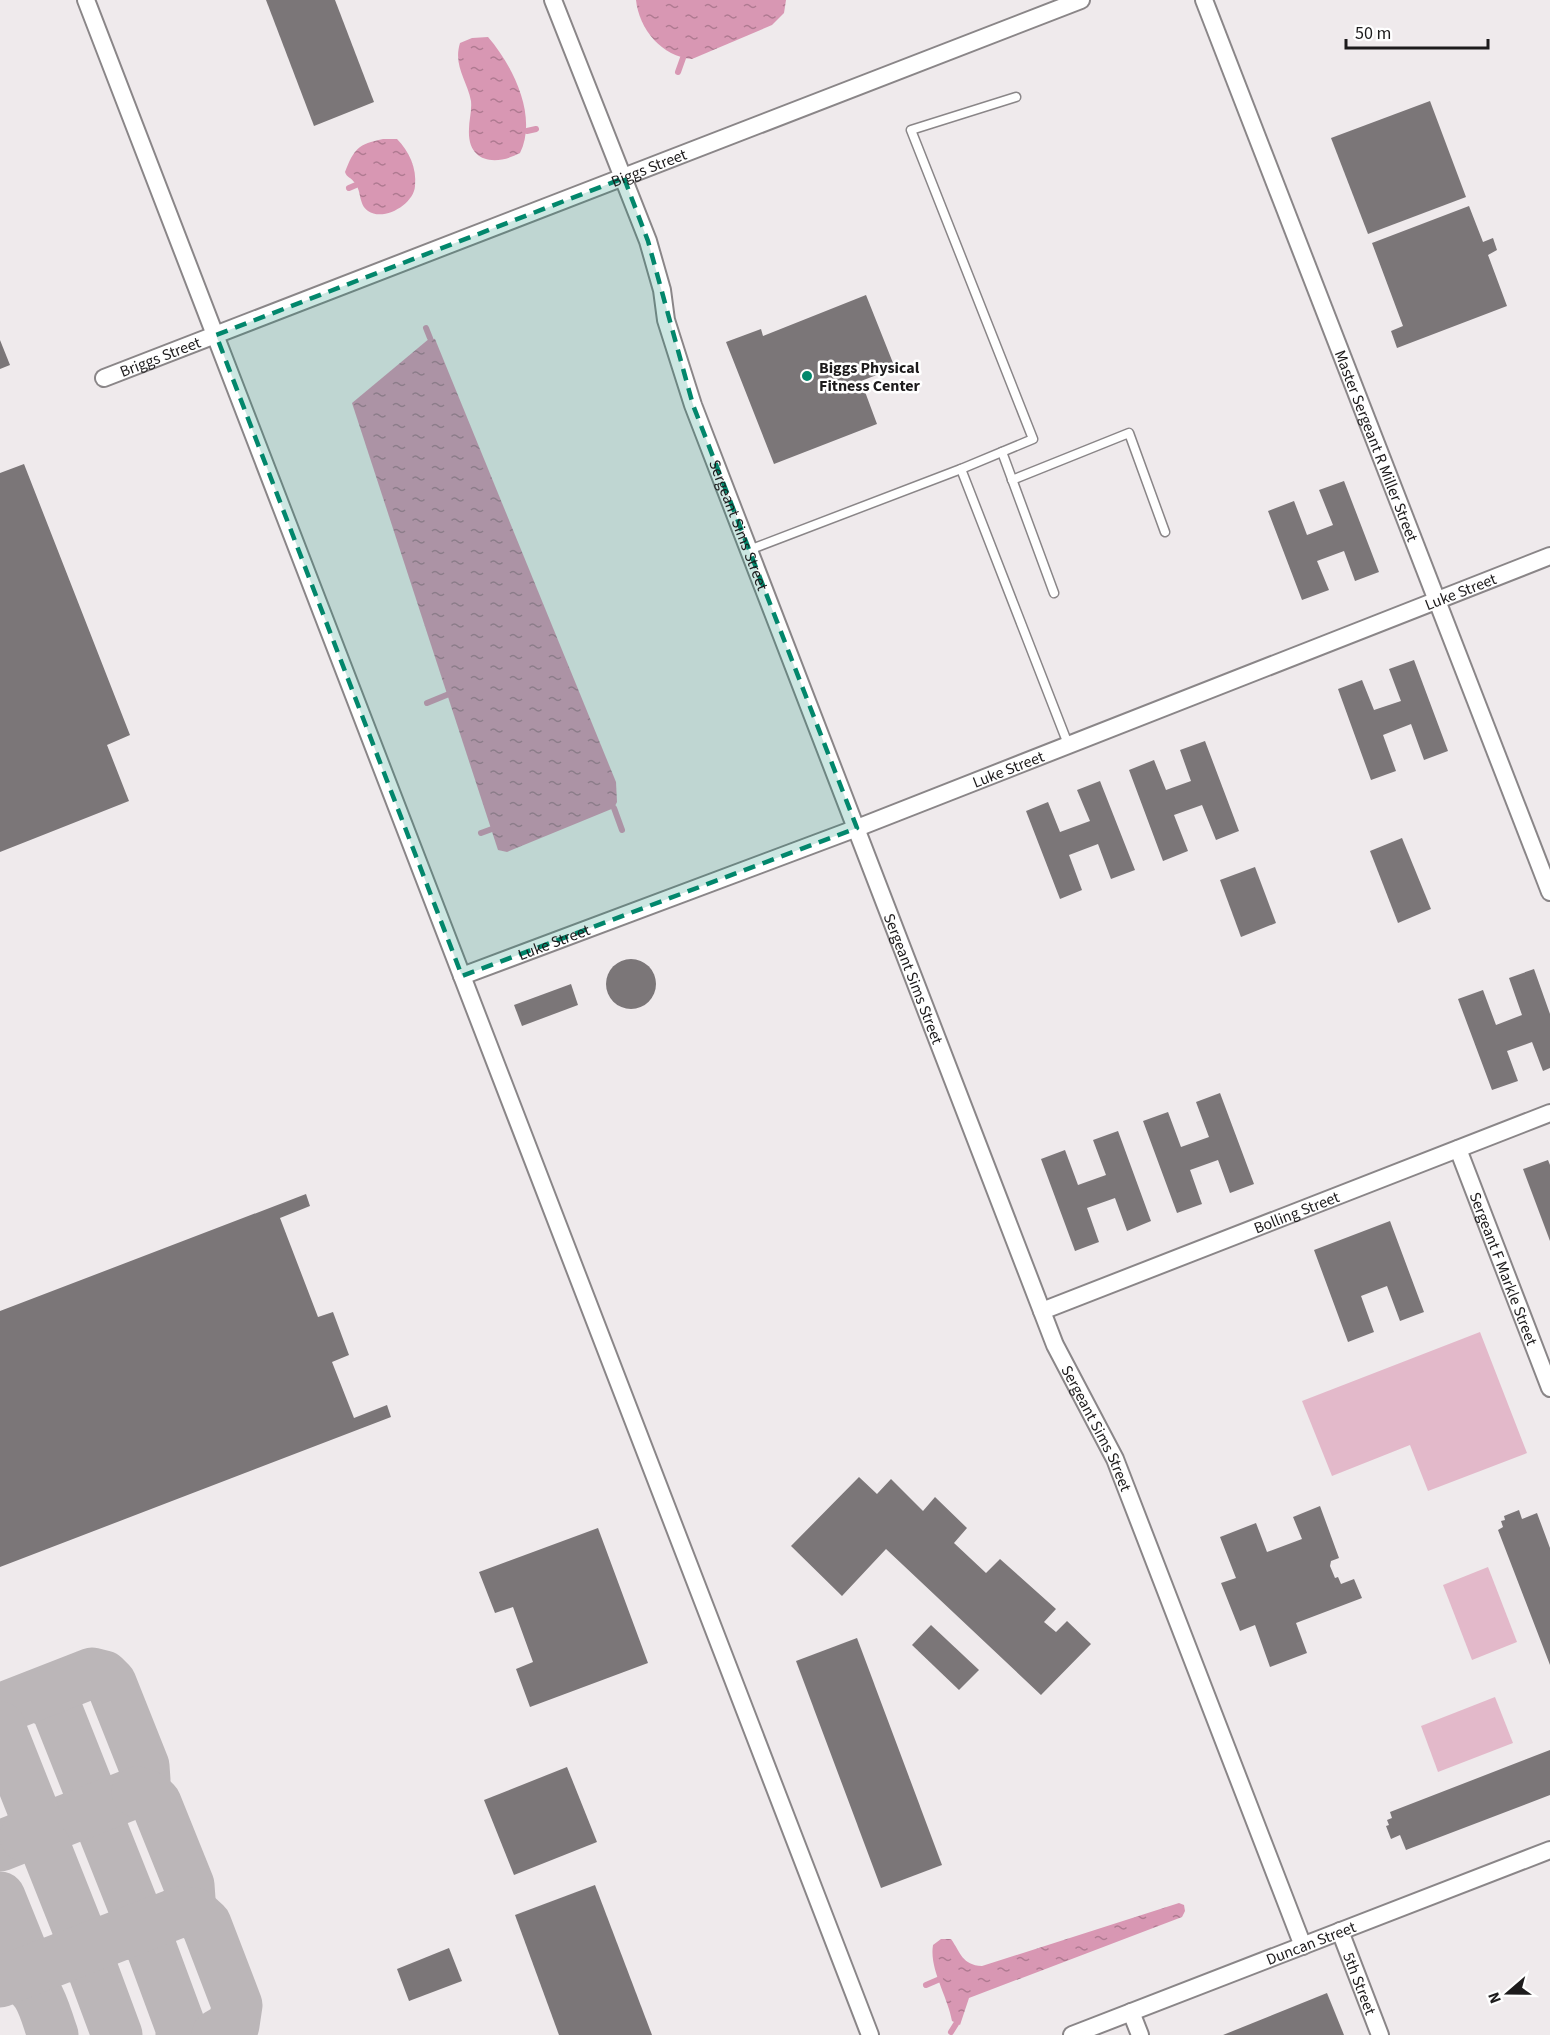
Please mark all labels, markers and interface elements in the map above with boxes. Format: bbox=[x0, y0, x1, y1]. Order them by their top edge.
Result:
scale bar bbox=[1346, 12, 1488, 50]
text: 50 m bbox=[1355, 21, 1391, 46]
street label: Biggs Street bbox=[608, 143, 691, 193]
street label: Briggs Street bbox=[117, 331, 205, 383]
street label: Master Sergeant R Miller Street bbox=[1329, 347, 1423, 546]
place label: Biggs Physical Fitness Center bbox=[819, 357, 921, 397]
marker: Biggs Physical Fitness Center bbox=[800, 369, 814, 383]
street label: Sergeant Sims Street bbox=[703, 457, 774, 595]
street label: Luke Street bbox=[1422, 568, 1500, 616]
street label: Luke Street bbox=[969, 745, 1048, 794]
street label: Sergeant Sims Street bbox=[878, 910, 948, 1048]
street label: Luke Street bbox=[515, 919, 594, 966]
street label: Bolling Street bbox=[1251, 1186, 1343, 1239]
street label: Sergeant F Markle Street bbox=[1464, 1189, 1543, 1349]
street label: Sergeant Sims Street bbox=[1055, 1361, 1137, 1495]
street label: Duncan Street bbox=[1263, 1916, 1360, 1971]
street label: 5th Street bbox=[1337, 1949, 1381, 2019]
north arrow bbox=[1478, 1963, 1538, 2023]
text: N bbox=[1483, 1989, 1507, 2007]

